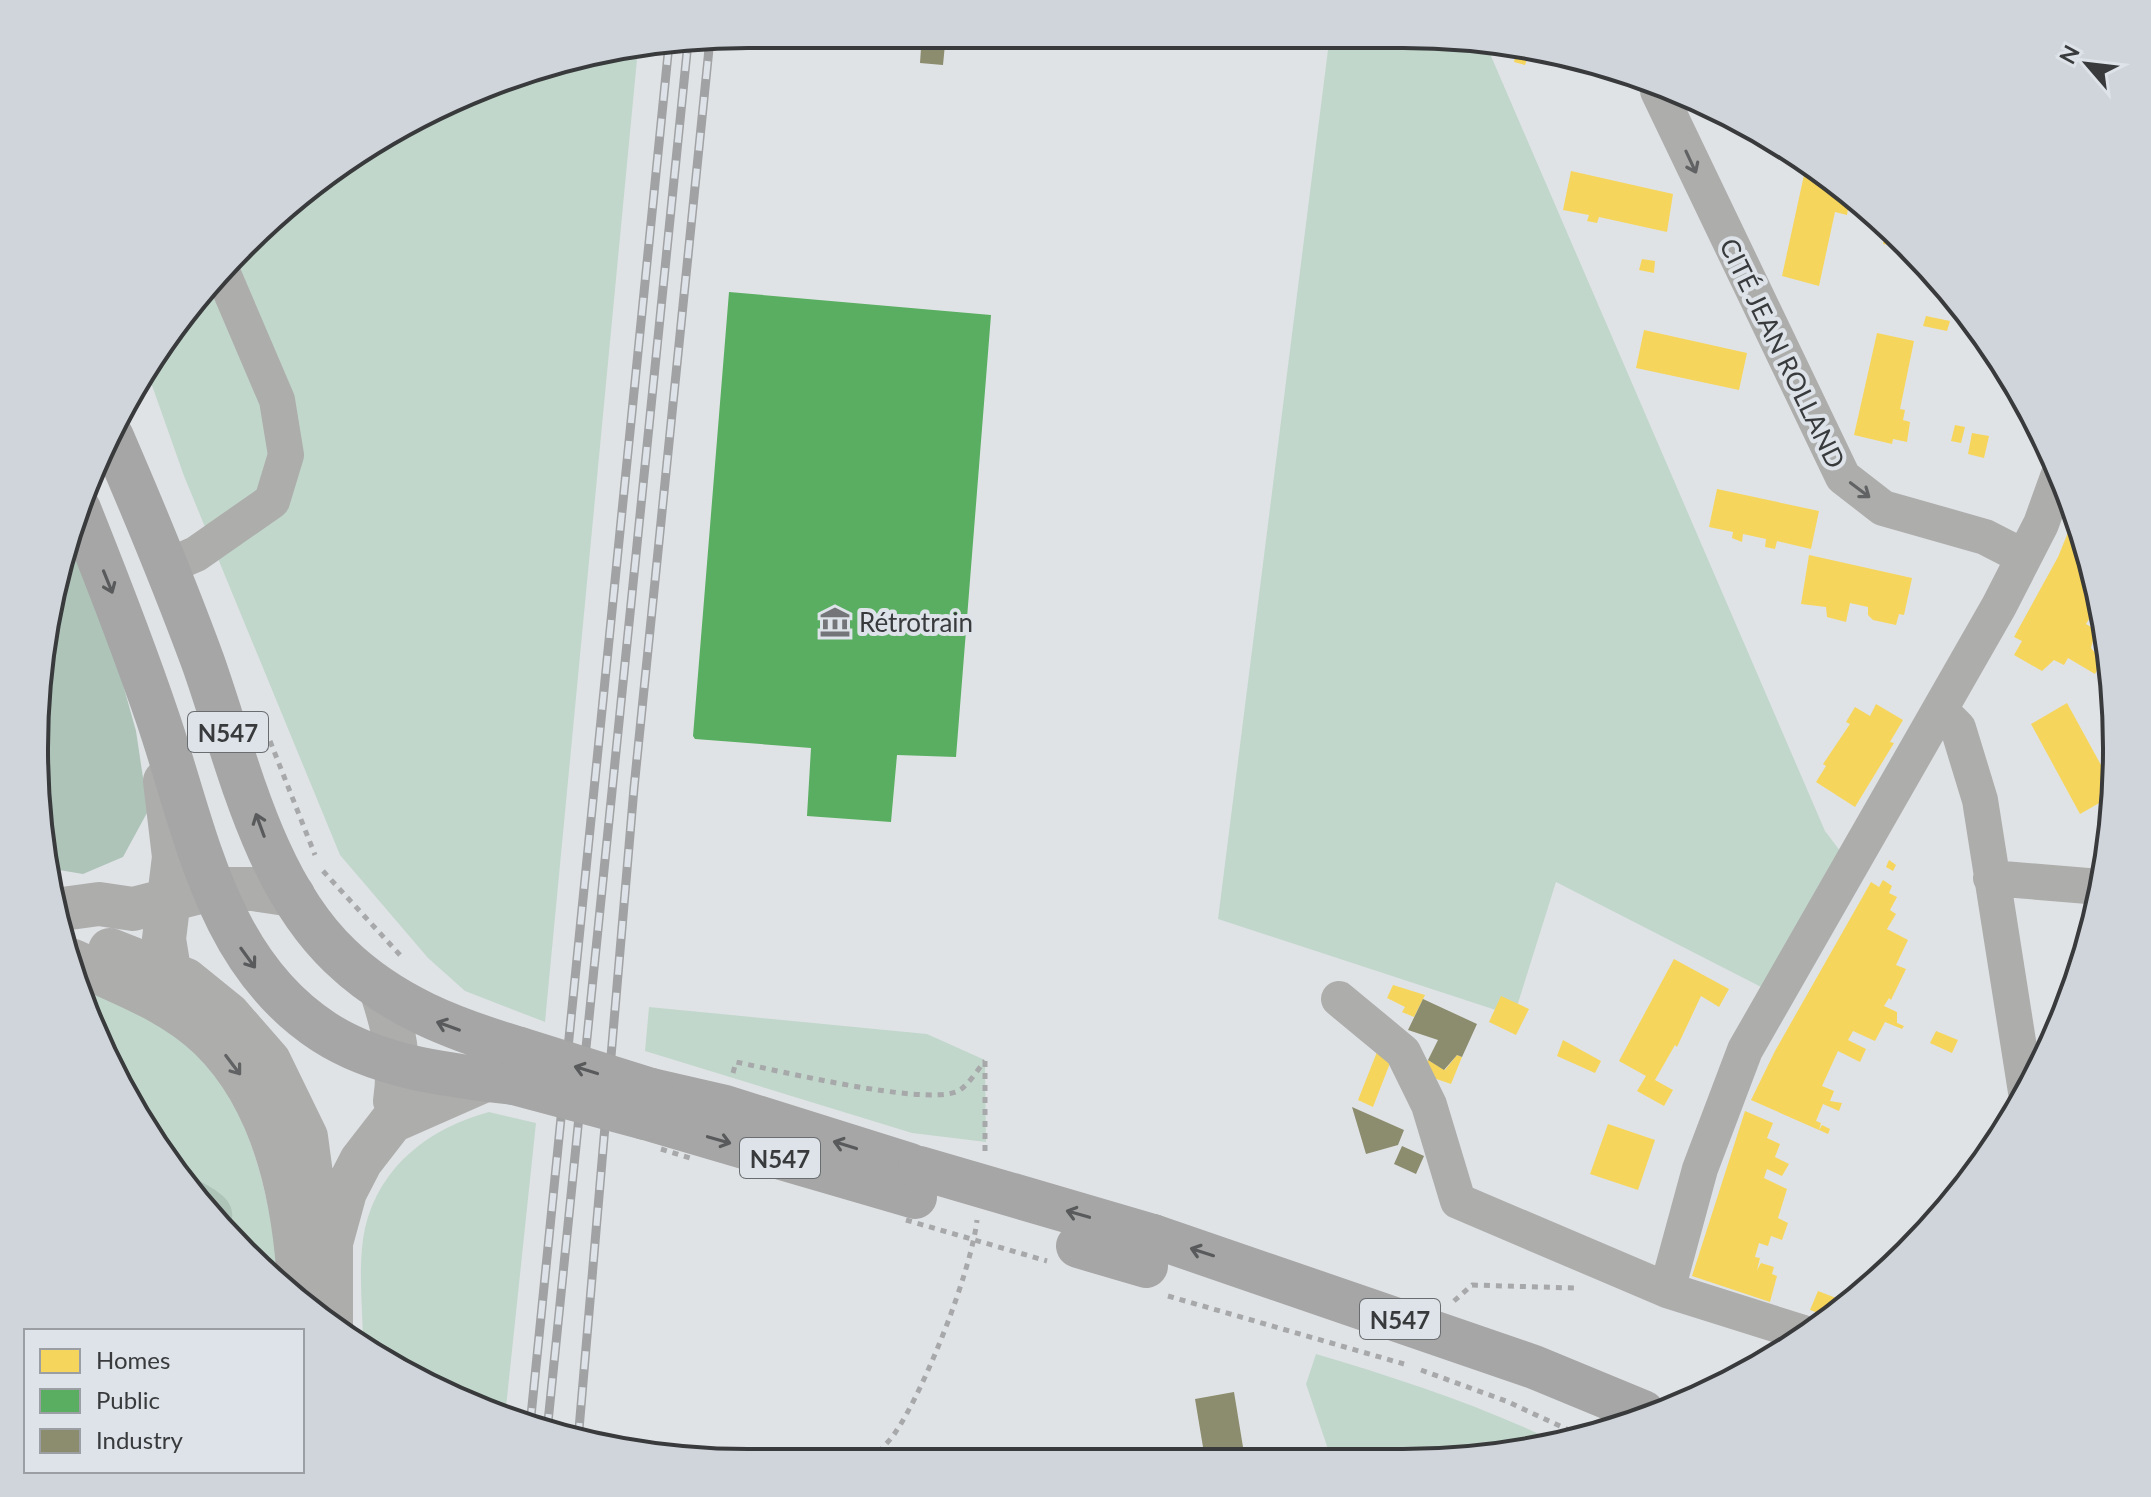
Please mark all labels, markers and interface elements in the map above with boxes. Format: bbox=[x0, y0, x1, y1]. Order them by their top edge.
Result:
north arrow bbox=[2047, 24, 2127, 104]
text: N bbox=[2053, 41, 2085, 68]
one-way arrow bbox=[1684, 149, 1699, 173]
street label: CITÉ JEAN ROLLAND bbox=[1713, 233, 1853, 473]
one-way arrow bbox=[1849, 482, 1870, 499]
one-way arrow bbox=[102, 569, 116, 594]
museum icon: Rétrotrain bbox=[818, 605, 852, 639]
place label: Rétrotrain bbox=[859, 606, 973, 638]
road number: N547 bbox=[188, 712, 268, 752]
one-way arrow bbox=[252, 813, 266, 838]
one-way arrow bbox=[240, 946, 257, 968]
one-way arrow bbox=[436, 1017, 461, 1032]
one-way arrow bbox=[224, 1054, 241, 1075]
one-way arrow bbox=[573, 1062, 599, 1077]
one-way arrow bbox=[706, 1133, 732, 1148]
one-way arrow bbox=[833, 1137, 858, 1151]
road number: N547 bbox=[740, 1138, 820, 1178]
one-way arrow bbox=[1065, 1206, 1091, 1221]
one-way arrow bbox=[1190, 1244, 1215, 1258]
road number: N547 bbox=[1360, 1299, 1440, 1339]
legend bbox=[24, 1329, 304, 1473]
text: Homes bbox=[96, 1345, 170, 1374]
text: Public bbox=[96, 1385, 160, 1414]
text: Industry bbox=[96, 1425, 183, 1454]

